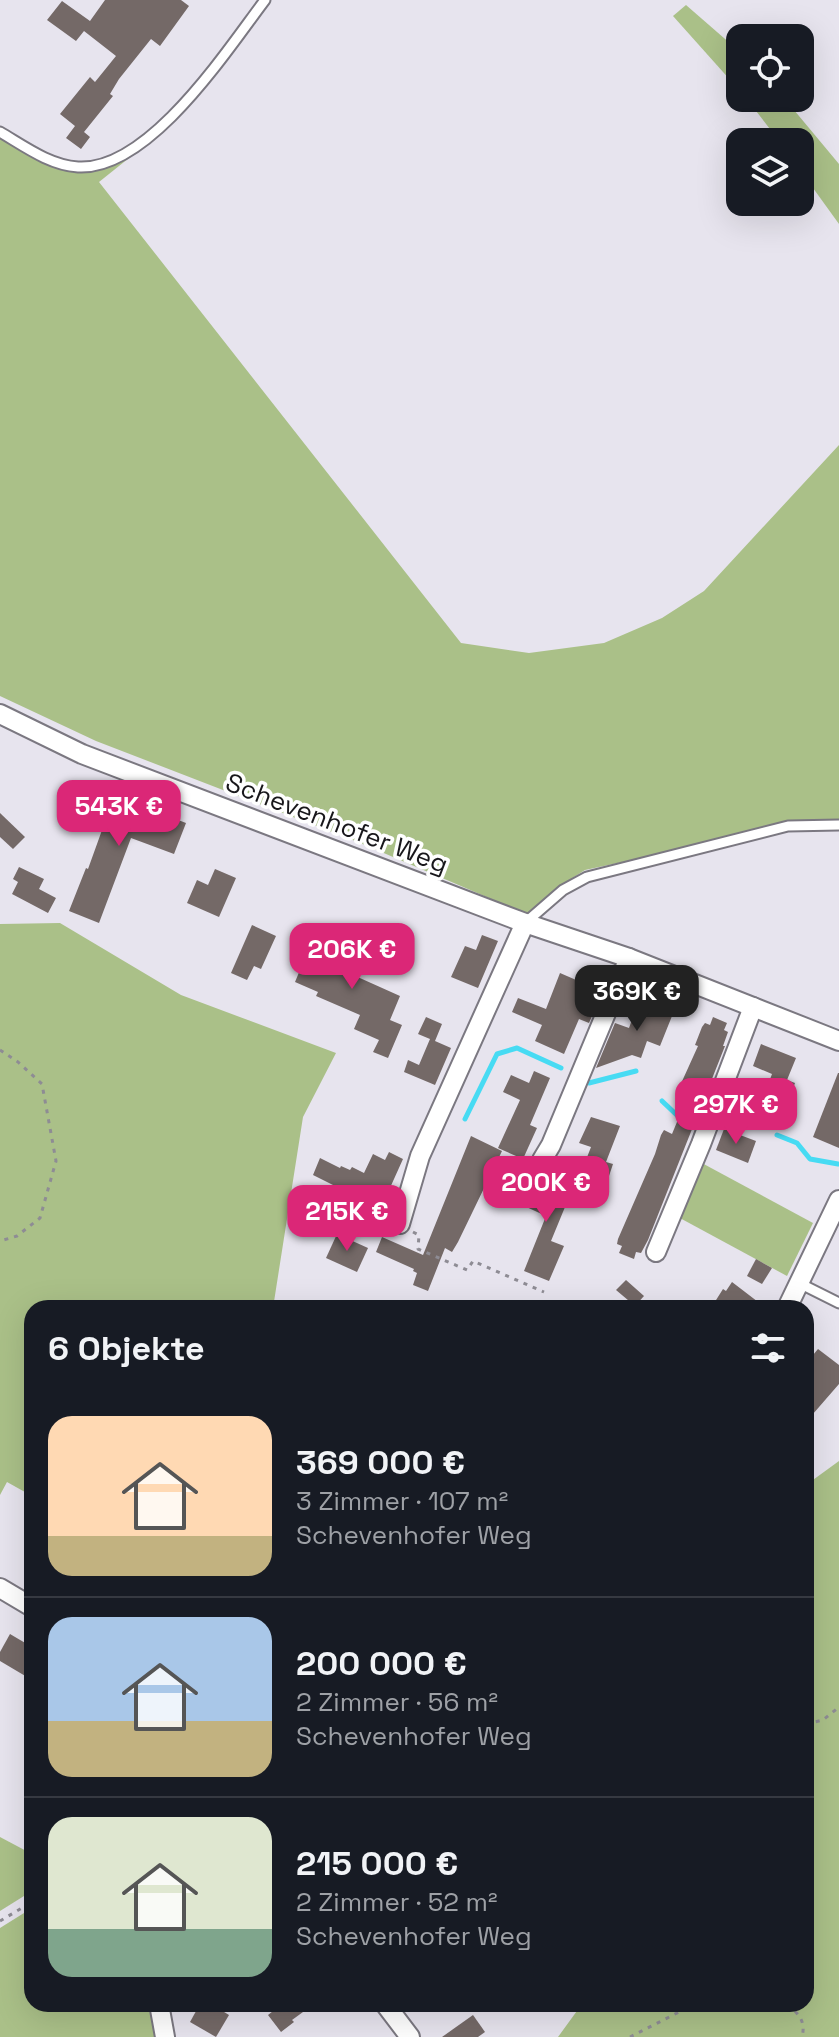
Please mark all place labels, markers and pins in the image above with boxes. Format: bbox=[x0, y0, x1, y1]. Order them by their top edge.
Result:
pin: 543K € bbox=[54, 780, 184, 848]
pin: 206K € bbox=[287, 923, 417, 991]
pin: 369K € bbox=[572, 965, 702, 1033]
pin: 297K € bbox=[671, 1078, 801, 1146]
pin: 200K € bbox=[481, 1156, 611, 1224]
pin: 215K € bbox=[282, 1185, 412, 1253]

